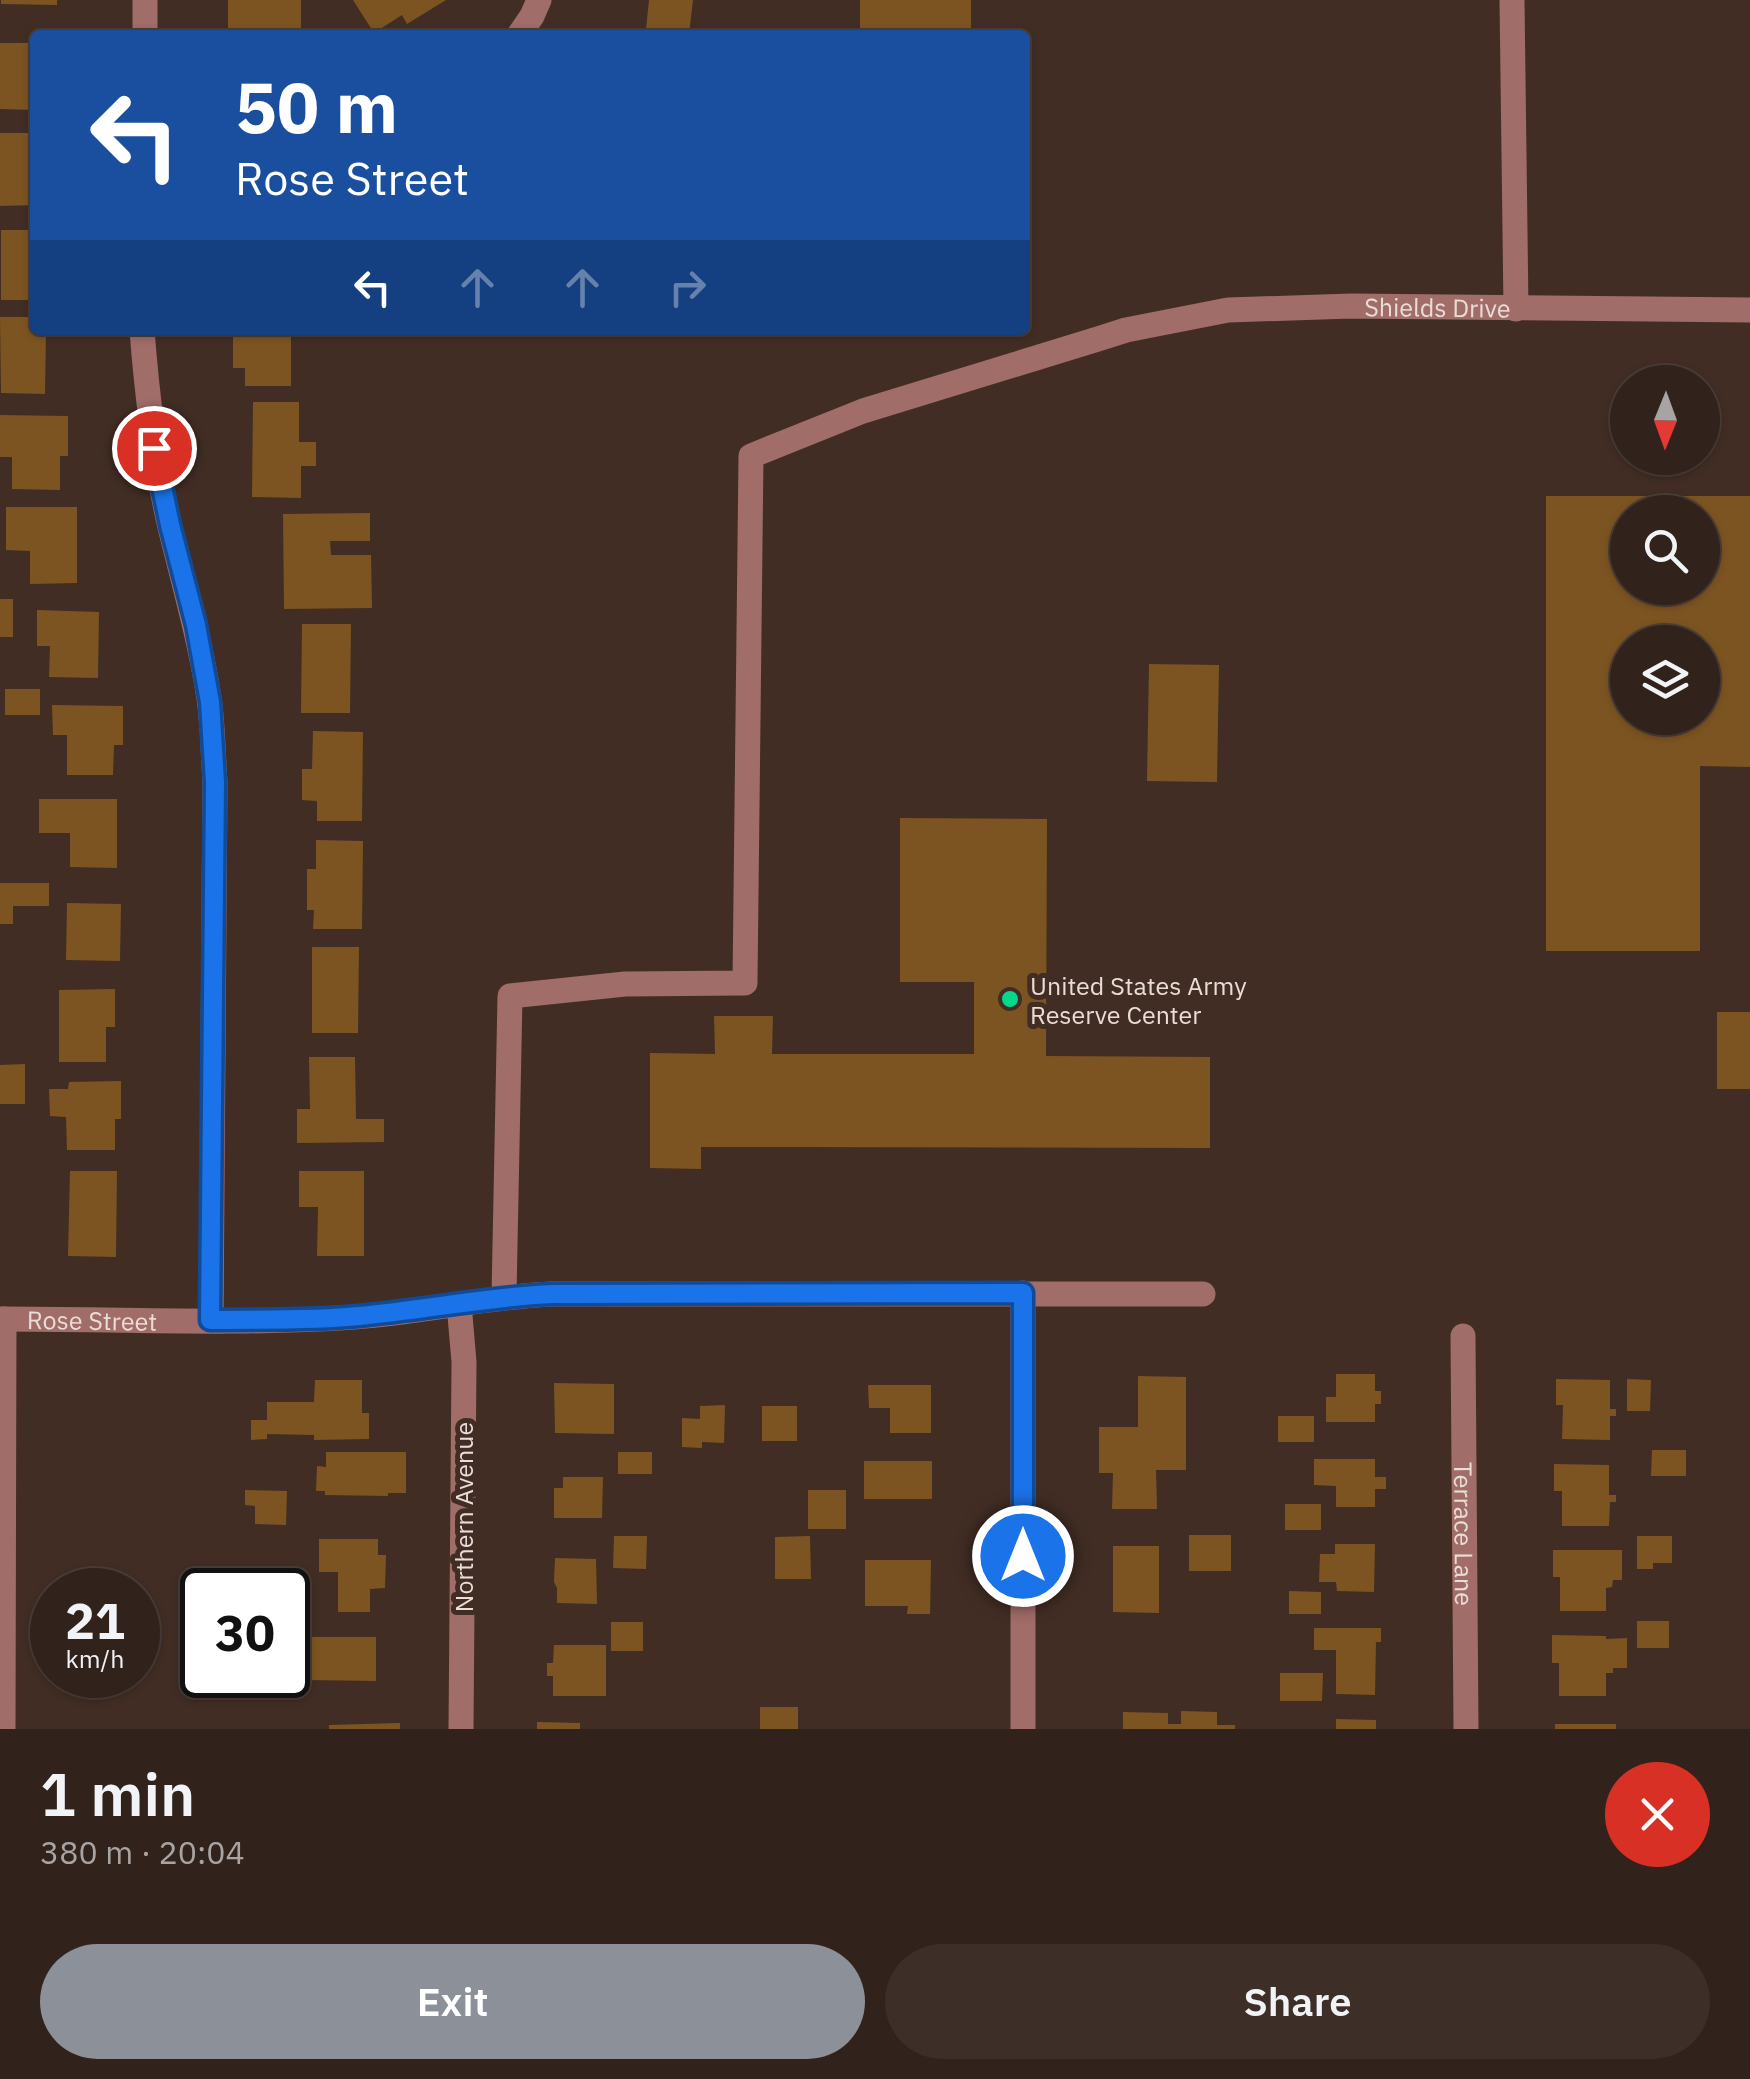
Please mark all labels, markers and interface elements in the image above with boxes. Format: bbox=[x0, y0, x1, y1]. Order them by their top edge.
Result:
text: 50 m bbox=[235, 61, 398, 152]
icon: left bbox=[70, 70, 200, 200]
text: Rose Street bbox=[235, 149, 469, 207]
icon: left bbox=[345, 260, 400, 315]
icon: ahead bbox=[450, 260, 505, 315]
icon: ahead bbox=[555, 260, 610, 315]
icon: right bbox=[660, 260, 715, 315]
street label: Shields Drive bbox=[1364, 290, 1511, 324]
north arrow bbox=[1610, 365, 1720, 475]
map controls bbox=[1610, 365, 1720, 735]
pin bbox=[112, 406, 197, 491]
icon: arrive bbox=[127, 421, 182, 476]
button: search bbox=[1610, 495, 1720, 605]
button: layers bbox=[1610, 625, 1720, 735]
place label: United States Army Reserve Center bbox=[1030, 969, 1247, 1031]
marker: United States Army Reserve Center bbox=[999, 988, 1021, 1010]
street label: Rose Street bbox=[27, 1303, 157, 1337]
street label: Northern Avenue bbox=[447, 1422, 480, 1612]
street label: Terrace Lane bbox=[1447, 1462, 1482, 1606]
position arrow bbox=[971, 1504, 1075, 1608]
speed limit sign: 30 bbox=[180, 1568, 310, 1698]
text: 21 bbox=[65, 1588, 125, 1653]
text: km/h bbox=[66, 1642, 124, 1675]
text: 1 min bbox=[40, 1754, 195, 1833]
button: close bbox=[1605, 1762, 1710, 1867]
text: 380 m · 20:04 bbox=[40, 1831, 245, 1873]
button: Exit bbox=[40, 1944, 865, 2059]
button: Share bbox=[885, 1944, 1710, 2059]

